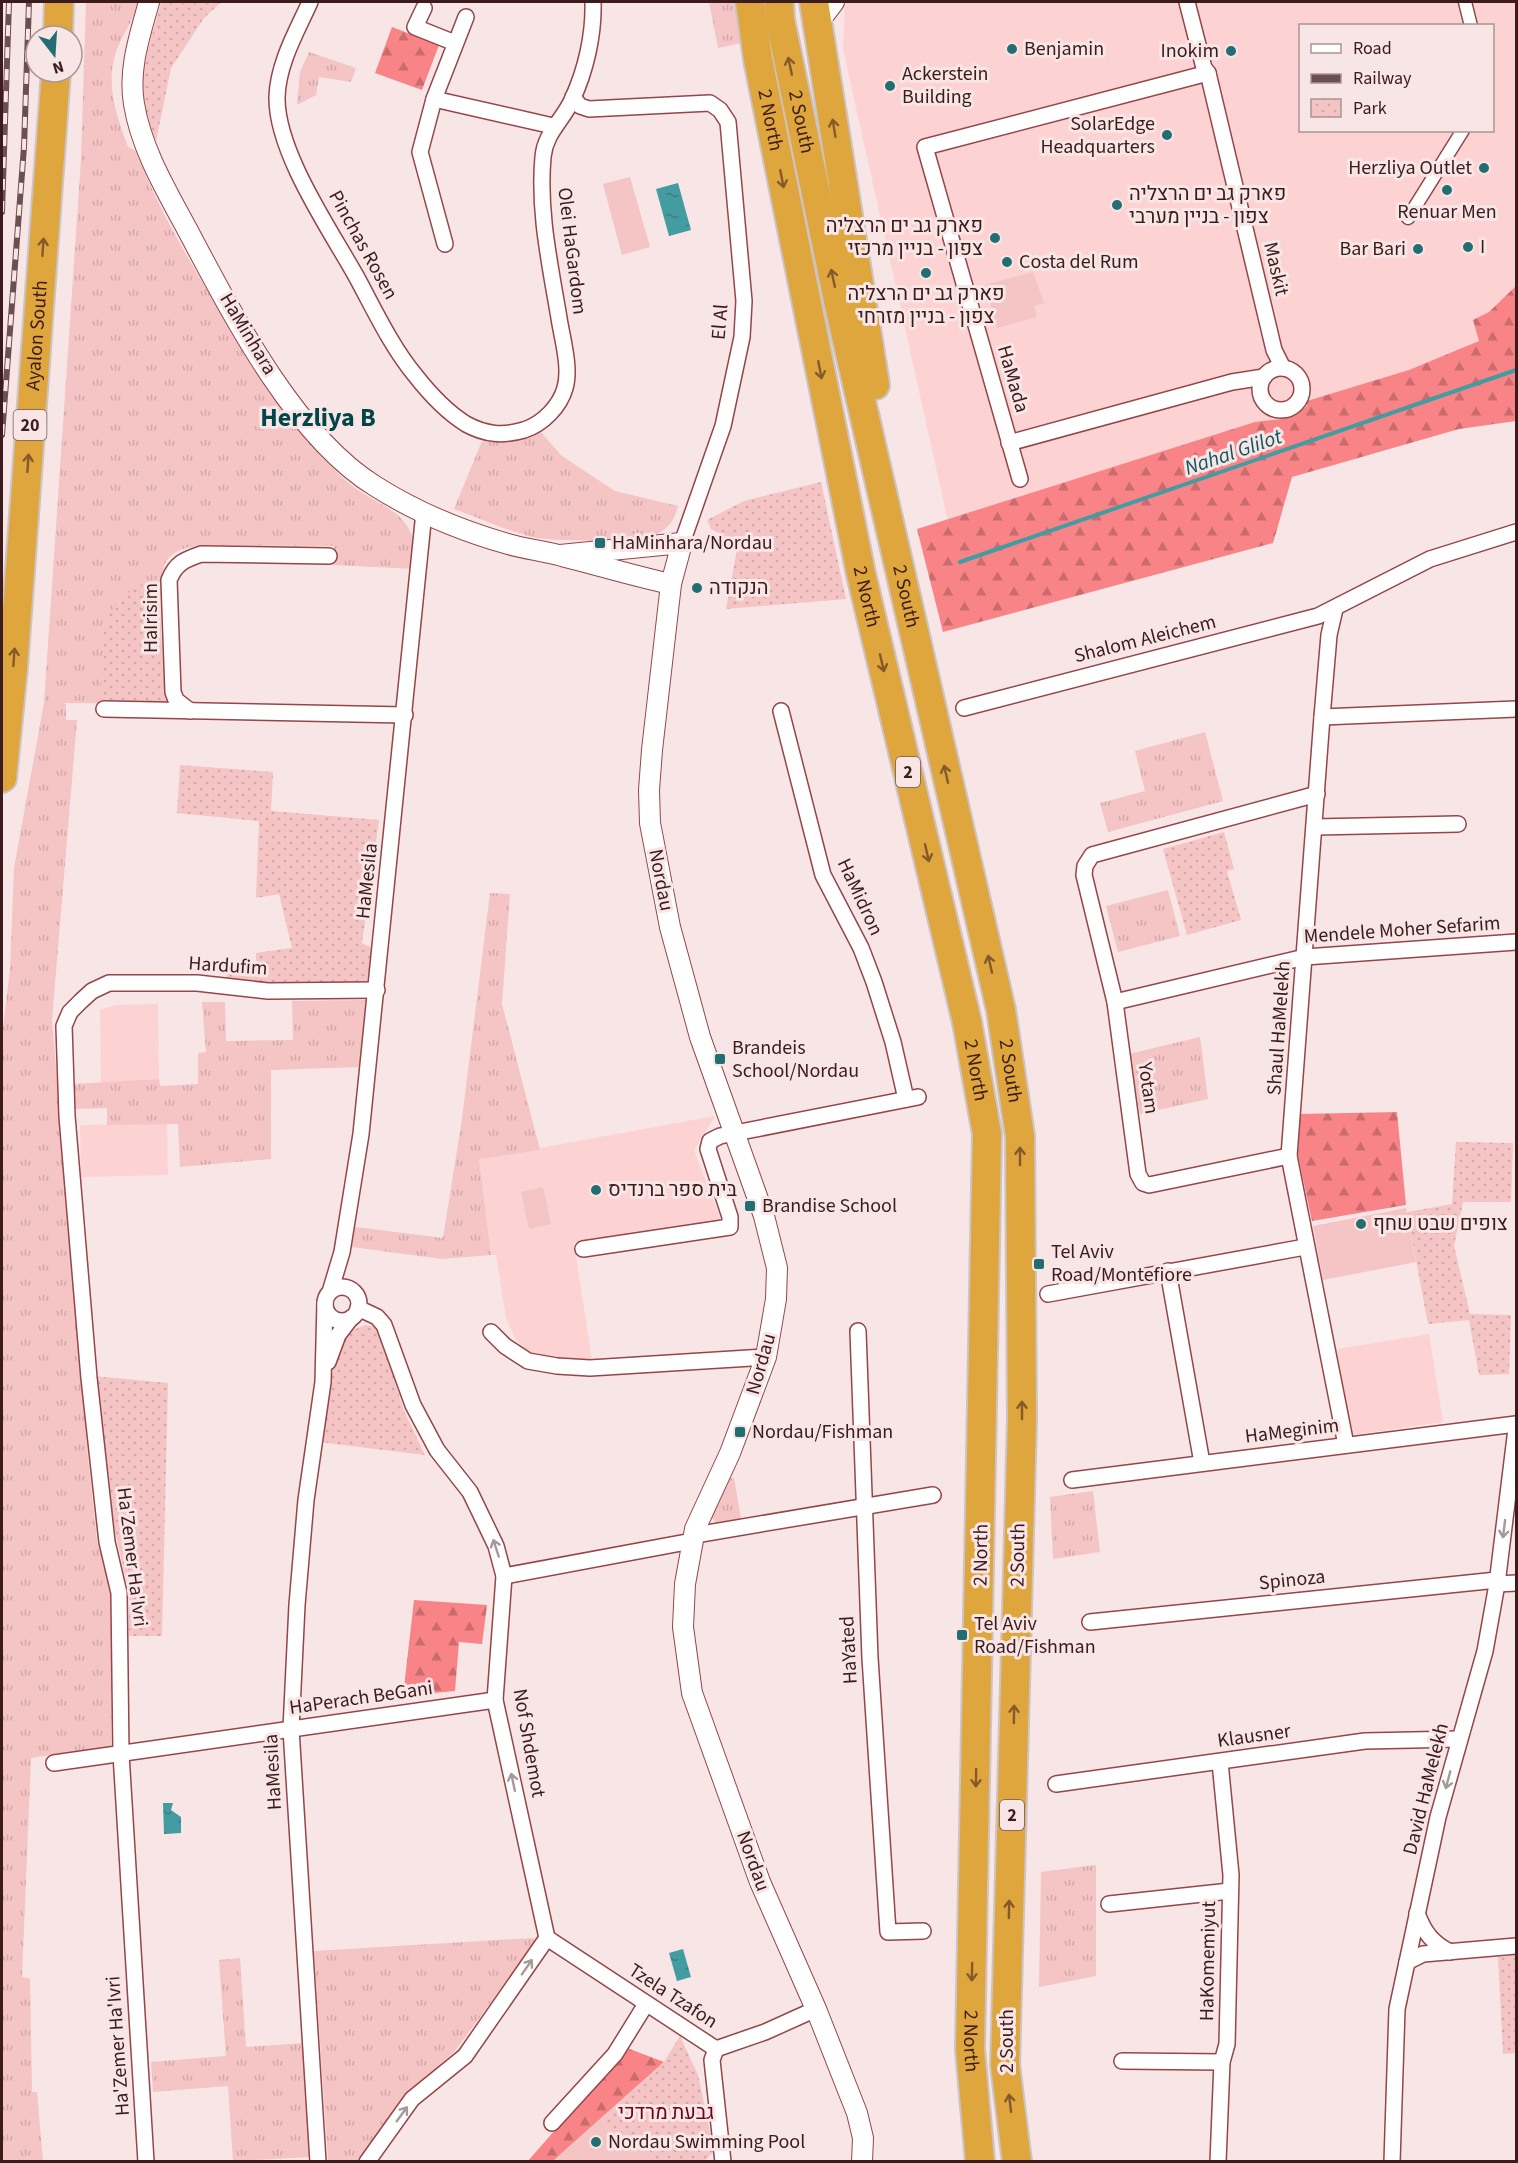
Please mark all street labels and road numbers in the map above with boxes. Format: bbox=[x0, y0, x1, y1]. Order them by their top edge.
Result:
street label: 2 North bbox=[750, 87, 790, 154]
street label: 2 South bbox=[781, 88, 821, 156]
street label: Pinchas Rosen bbox=[321, 185, 405, 305]
street label: Olei HaGardom bbox=[550, 186, 594, 316]
street label: Maskit bbox=[1256, 239, 1296, 299]
street label: Ayalon South bbox=[19, 279, 55, 392]
street label: HaMinhara bbox=[213, 288, 283, 380]
street label: El Al bbox=[705, 303, 735, 341]
street label: HaMada bbox=[990, 342, 1036, 416]
road number: 20 bbox=[14, 410, 46, 440]
street label: 2 South bbox=[885, 562, 927, 631]
street label: 2 North bbox=[846, 563, 887, 630]
street label: HaIrisim bbox=[137, 583, 165, 653]
street label: Shalom Aleichem bbox=[1071, 608, 1219, 670]
road number: 2 bbox=[896, 757, 920, 787]
street label: HaMesila bbox=[349, 842, 385, 920]
street label: Nordau bbox=[641, 847, 681, 913]
street label: HaMidron bbox=[830, 854, 890, 940]
street label: Mendele Moher Sefarim bbox=[1303, 909, 1501, 951]
street label: Hardufim bbox=[188, 949, 268, 983]
street label: Shaul HaMelekh bbox=[1260, 960, 1298, 1096]
street label: 2 North bbox=[956, 1037, 995, 1103]
street label: 2 South bbox=[992, 1037, 1029, 1105]
street label: Yotam bbox=[1130, 1059, 1165, 1116]
street label: Nordau bbox=[739, 1330, 783, 1398]
street label: HaMeginim bbox=[1243, 1411, 1341, 1451]
street label: Ha'Zemer Ha'Ivri bbox=[110, 1486, 154, 1628]
street label: 2 South bbox=[1003, 1523, 1033, 1587]
street label: 2 North bbox=[966, 1524, 996, 1586]
street label: Spinoza bbox=[1257, 1563, 1327, 1597]
street label: HaYated bbox=[833, 1615, 865, 1685]
street label: HaPerach BeGani bbox=[288, 1674, 434, 1722]
street label: Nof Shdemot bbox=[506, 1686, 552, 1800]
street label: Klausner bbox=[1215, 1717, 1293, 1755]
street label: David HaMelekh bbox=[1396, 1720, 1456, 1858]
street label: HaMesila bbox=[257, 1733, 289, 1811]
road number: 2 bbox=[1000, 1800, 1024, 1830]
street label: Nordau bbox=[729, 1827, 777, 1895]
street label: HaKomemiyut bbox=[1193, 1900, 1223, 2021]
street label: Tzela Tzafon bbox=[623, 1957, 723, 2035]
street label: Ha'Zemer Ha'Ivri bbox=[99, 1975, 137, 2117]
street label: 2 South bbox=[993, 2009, 1021, 2073]
street label: 2 North bbox=[956, 2010, 986, 2073]

